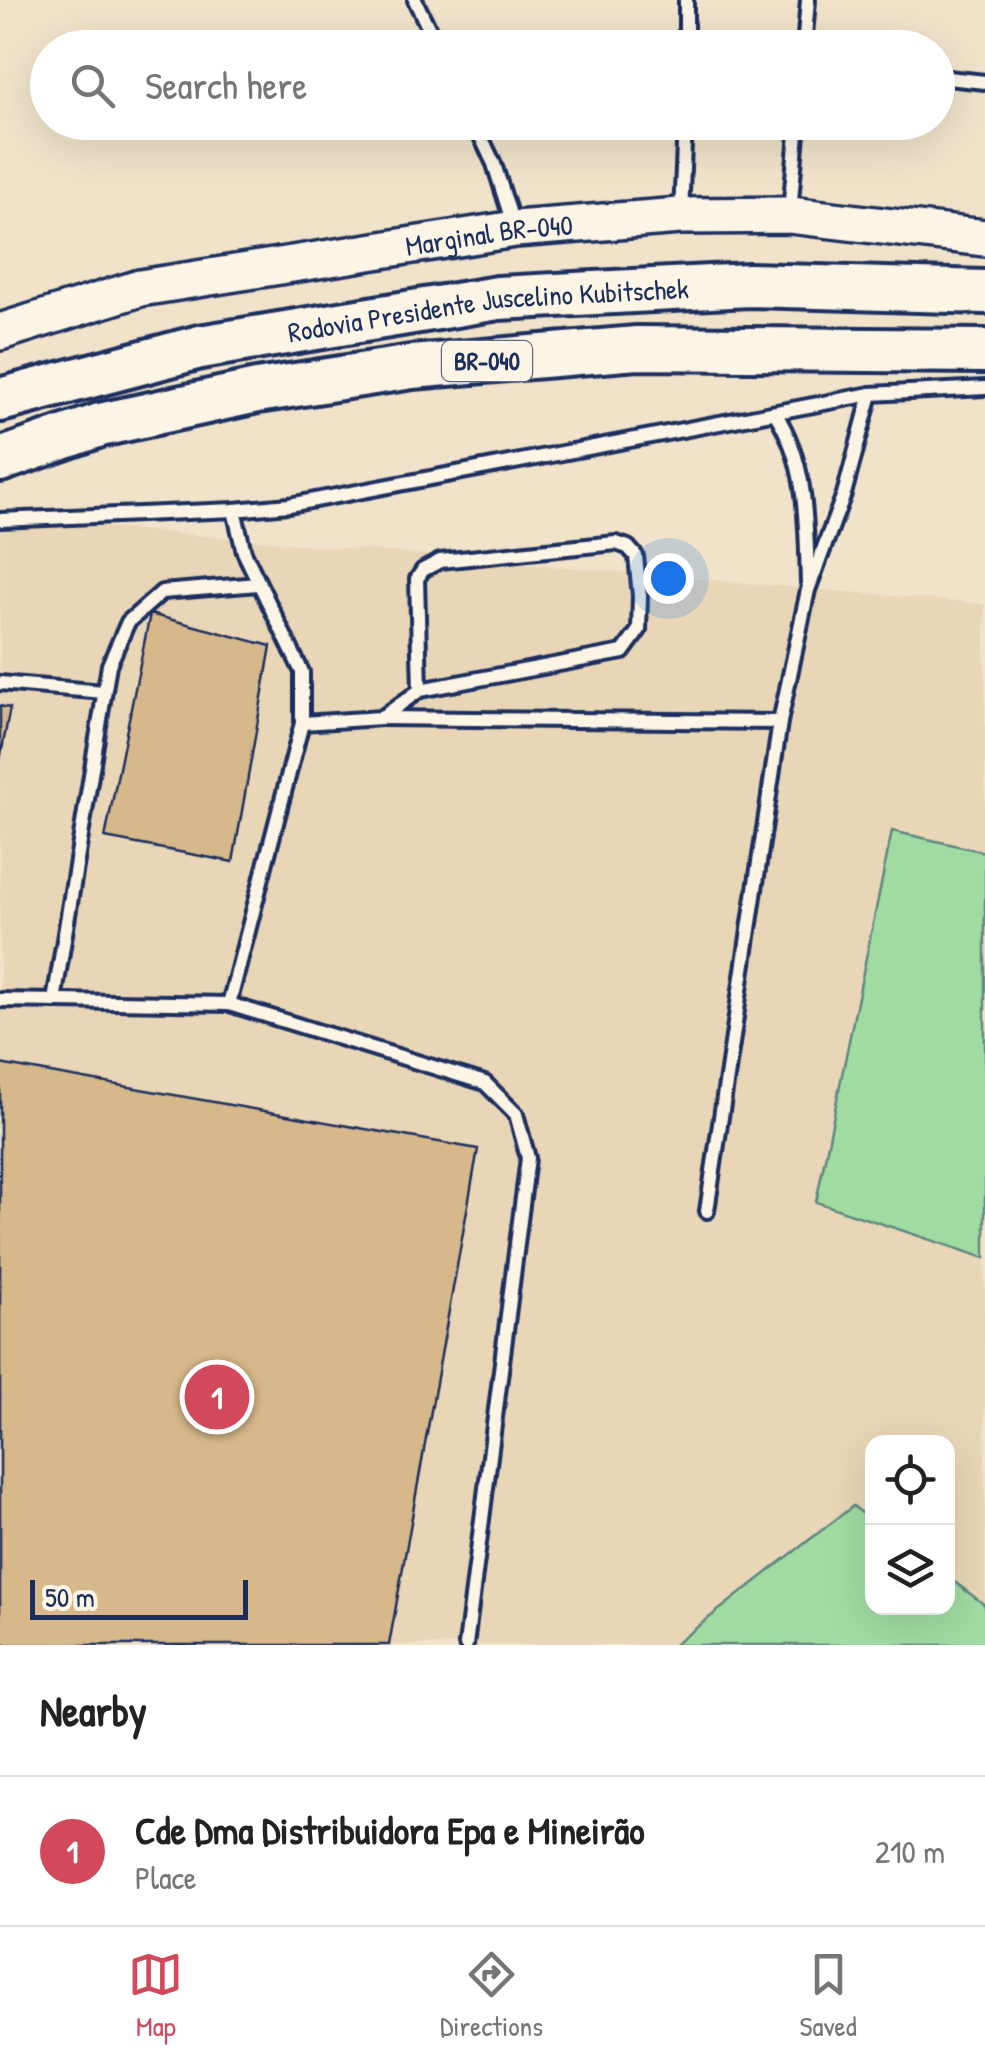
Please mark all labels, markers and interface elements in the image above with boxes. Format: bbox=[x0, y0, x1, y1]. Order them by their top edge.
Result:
search box bbox=[30, 30, 955, 140]
icon: search bbox=[65, 58, 120, 113]
text: Search here bbox=[145, 59, 307, 111]
street label: Marginal BR-040 bbox=[403, 206, 574, 265]
street label: Rodovia Presidente Juscelino Kubitschek bbox=[285, 269, 690, 351]
road number: BR-040 bbox=[442, 341, 532, 381]
your location bbox=[643, 553, 694, 604]
pin: 1 bbox=[184, 1360, 250, 1434]
map controls bbox=[865, 1435, 955, 1615]
button: locate bbox=[865, 1435, 955, 1525]
button: layers bbox=[865, 1525, 955, 1615]
scale bar bbox=[30, 1575, 248, 1620]
text: 50 m bbox=[45, 1578, 95, 1616]
text: Nearby bbox=[40, 1682, 147, 1739]
text: Cde Dma Distribuidora Epa e Mineirão bbox=[135, 1804, 645, 1856]
text: 1 bbox=[67, 1830, 78, 1873]
text: 210 m bbox=[875, 1830, 945, 1873]
text: Place bbox=[135, 1856, 197, 1899]
tab: Map bbox=[128, 1947, 183, 2045]
tab: Directions bbox=[440, 1947, 543, 2045]
tab: Saved bbox=[800, 1947, 857, 2045]

